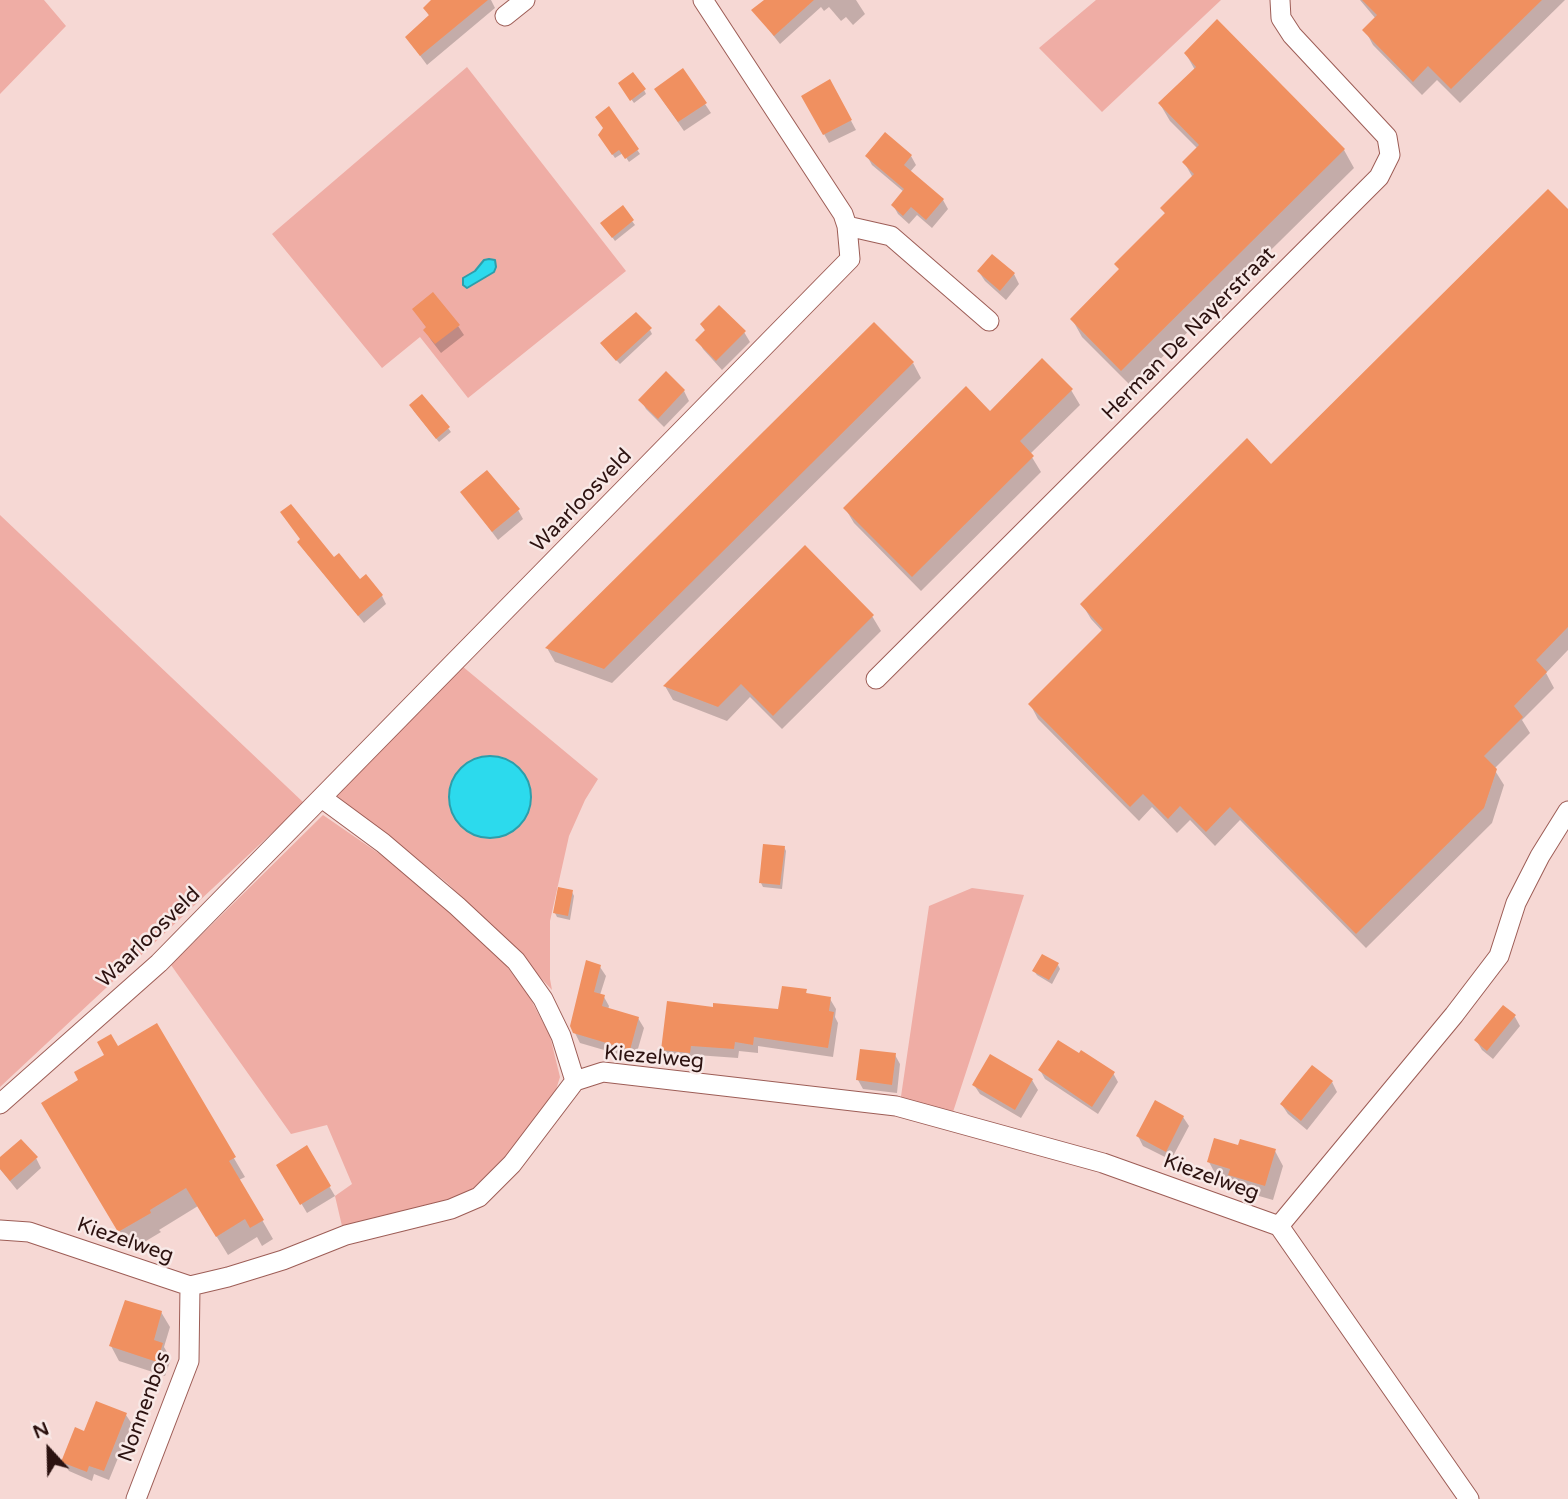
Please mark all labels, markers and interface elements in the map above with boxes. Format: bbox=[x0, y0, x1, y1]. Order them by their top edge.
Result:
street label: Herman De Nayerstraat bbox=[1097, 242, 1281, 426]
street label: Waarloosveld bbox=[526, 444, 638, 558]
street label: Waarloosveld bbox=[92, 882, 206, 994]
street label: Kiezelweg bbox=[603, 1041, 705, 1075]
street label: Kiezelweg bbox=[1160, 1149, 1262, 1207]
street label: Kiezelweg bbox=[73, 1213, 177, 1269]
street label: Nonnenbos bbox=[113, 1348, 177, 1466]
north arrow bbox=[14, 1415, 84, 1485]
text: N bbox=[30, 1417, 52, 1444]

